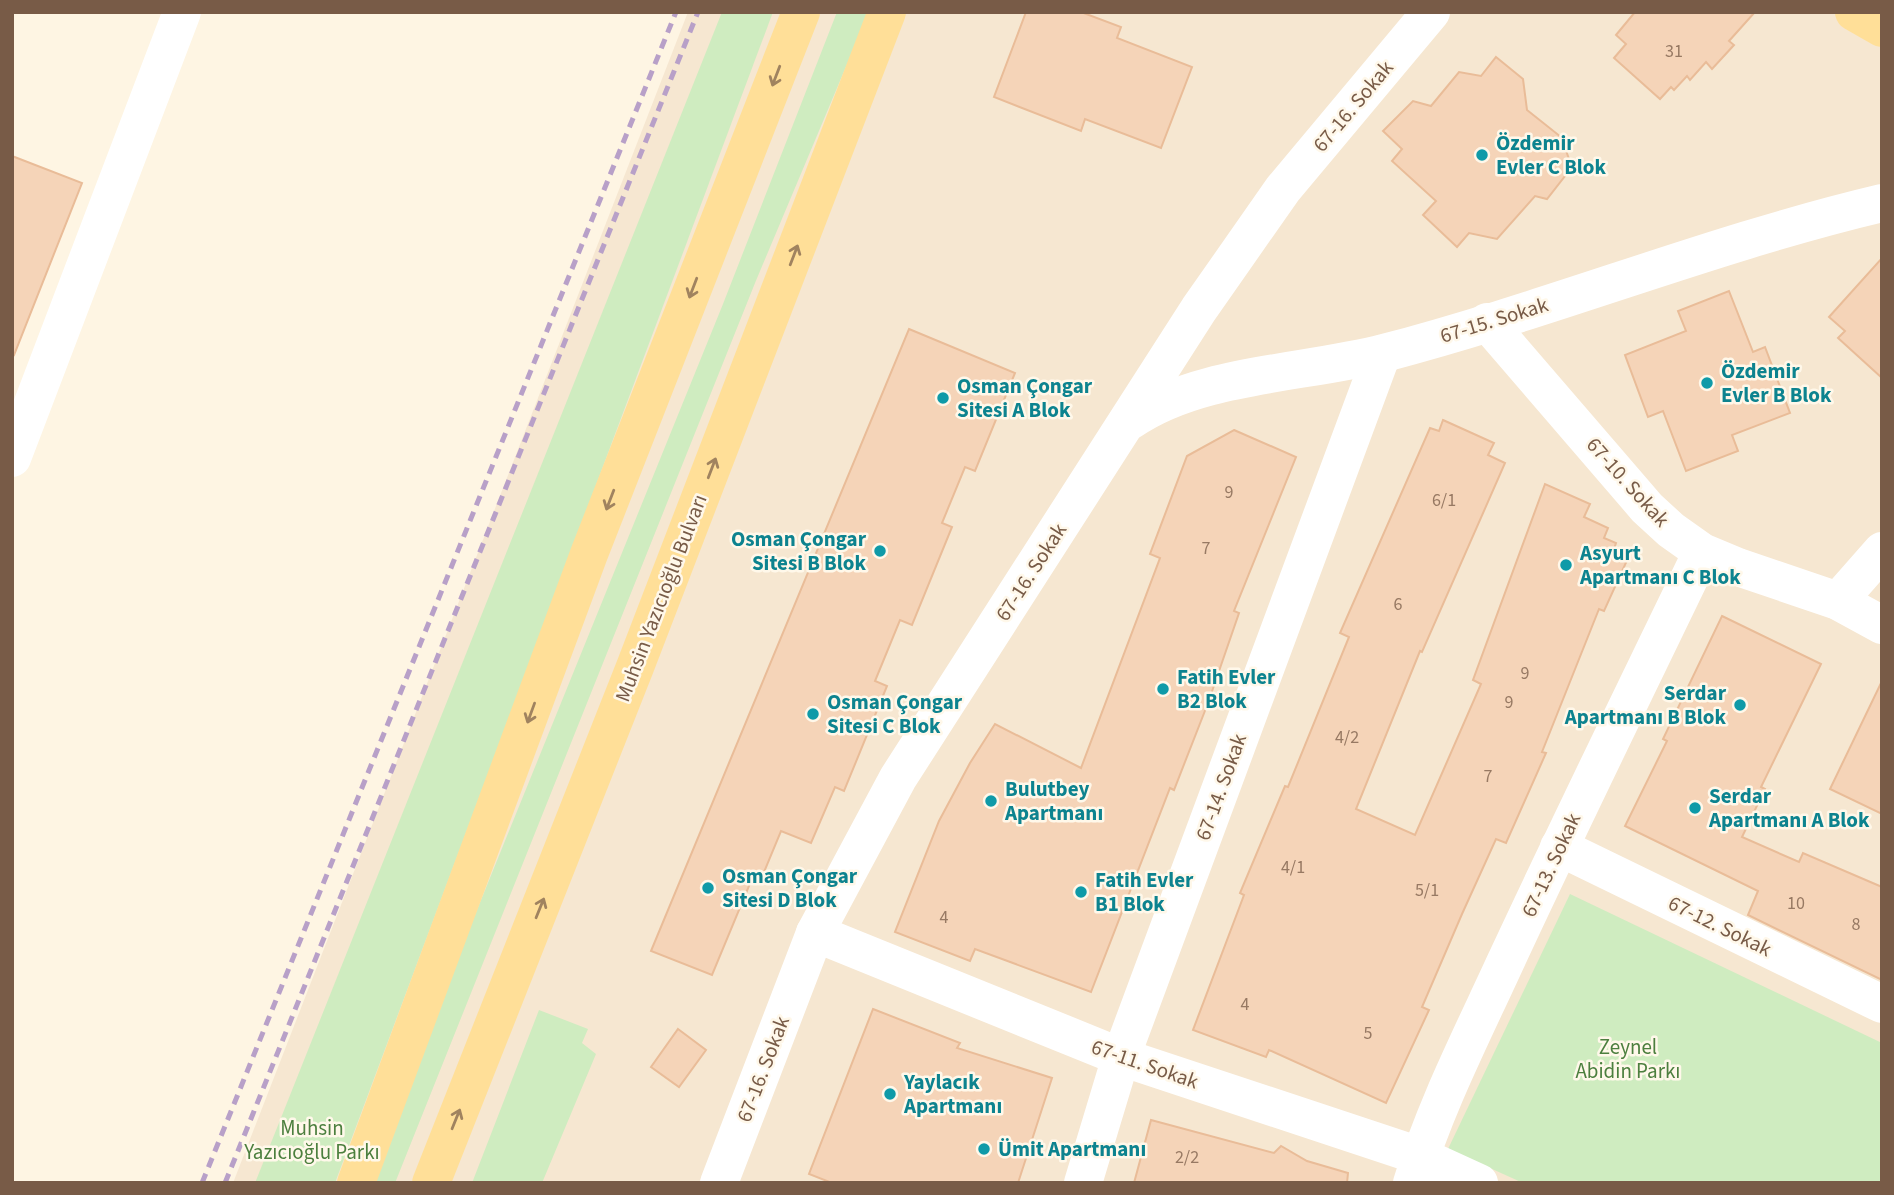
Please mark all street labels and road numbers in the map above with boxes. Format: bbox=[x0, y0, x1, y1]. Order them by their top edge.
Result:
street label: 67-16. Sokak bbox=[1306, 53, 1401, 158]
street label: 67-15. Sokak bbox=[1436, 289, 1552, 351]
street label: 67-10. Sokak bbox=[1580, 431, 1677, 534]
street label: Muhsin Yazıcıoğlu Bulvarı bbox=[608, 490, 714, 706]
street label: 67-16. Sokak bbox=[988, 517, 1074, 627]
street label: 67-14. Sokak bbox=[1188, 729, 1254, 845]
street label: 67-13. Sokak bbox=[1514, 808, 1588, 922]
street label: 67-12. Sokak bbox=[1663, 888, 1777, 964]
street label: 67-16. Sokak bbox=[729, 1011, 797, 1126]
street label: 67-11. Sokak bbox=[1087, 1032, 1203, 1097]

